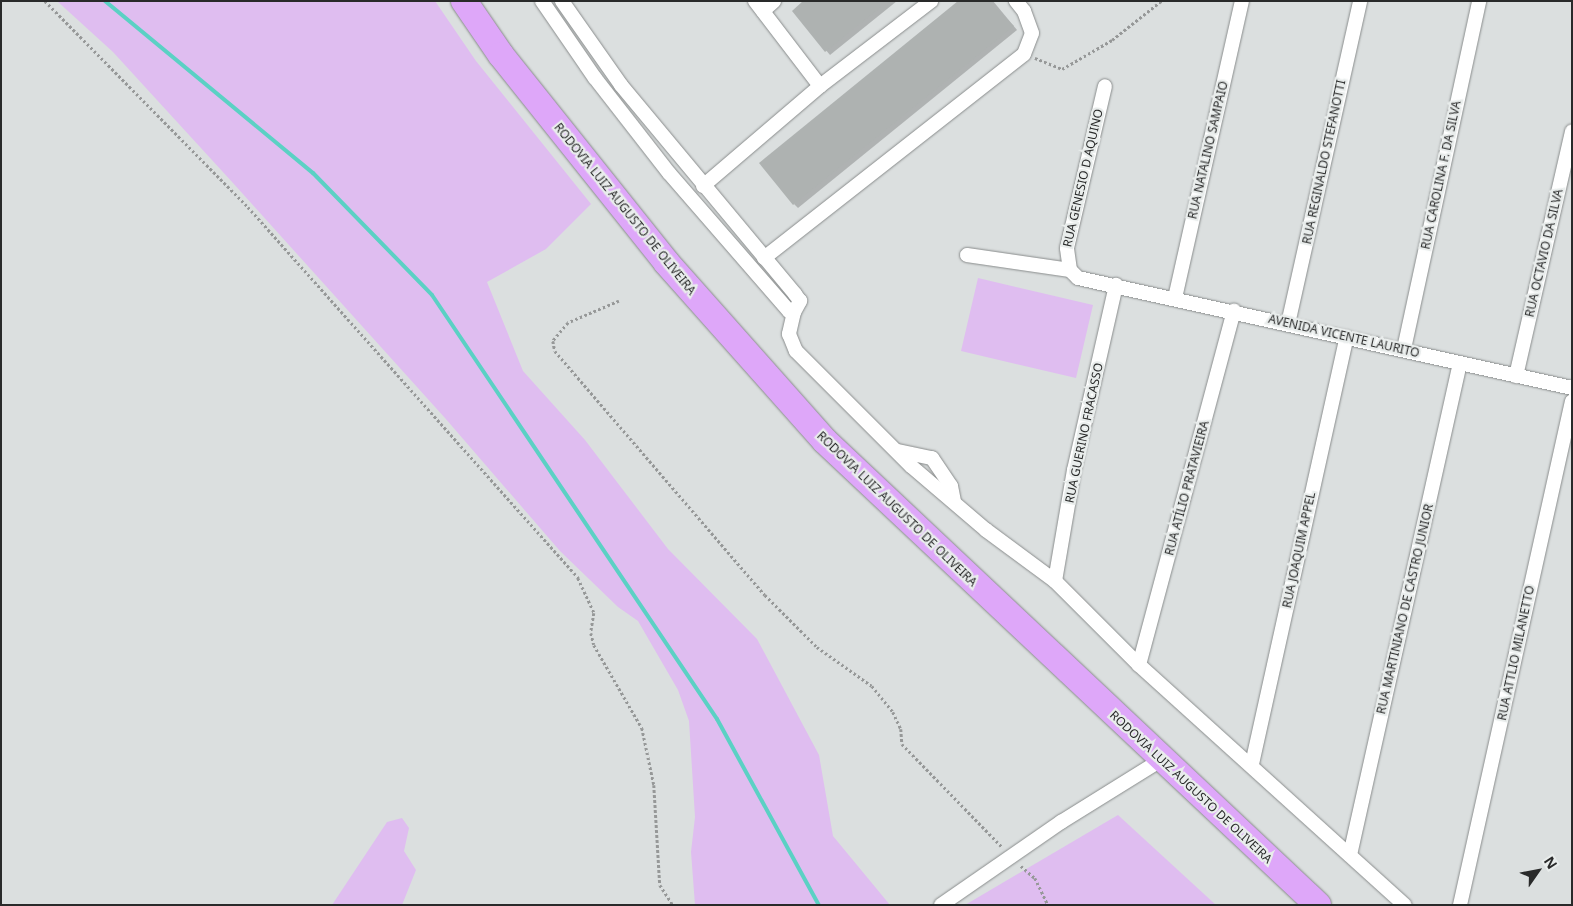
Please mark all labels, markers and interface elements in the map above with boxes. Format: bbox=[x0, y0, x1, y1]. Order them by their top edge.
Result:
street label: RUA REGINALDO STEFANOTTI bbox=[1300, 79, 1348, 245]
street label: RUA NATALINO SAMPAIO bbox=[1185, 80, 1231, 220]
street label: RUA CAROLINA F. DA SILVA bbox=[1418, 99, 1464, 251]
street label: RUA GENESIO D AQUINO bbox=[1060, 108, 1106, 248]
street label: RODOVIA LUIZ AUGUSTO DE OLIVEIRA bbox=[551, 120, 699, 298]
street label: RUA OCTAVIO DA SILVA bbox=[1522, 188, 1566, 318]
street label: AVENIDA VICENTE LAURITO bbox=[1267, 312, 1421, 360]
street label: RUA GUERINO FRACASSO bbox=[1062, 361, 1106, 505]
street label: RUA ATÍLIO PRATAVIEIRA bbox=[1162, 419, 1212, 557]
street label: RODOVIA LUIZ AUGUSTO DE OLIVEIRA bbox=[814, 429, 980, 589]
street label: RUA JOAQUIM APPEL bbox=[1280, 491, 1318, 609]
street label: RUA MARTINIANO DE CASTRO JUNIOR bbox=[1374, 503, 1436, 715]
street label: RUA ATTLIO MILANETTO bbox=[1495, 584, 1537, 722]
street label: RODOVIA LUIZ AUGUSTO DE OLIVEIRA bbox=[1107, 708, 1275, 866]
north arrow bbox=[1513, 846, 1563, 896]
text: N bbox=[1540, 853, 1562, 873]

